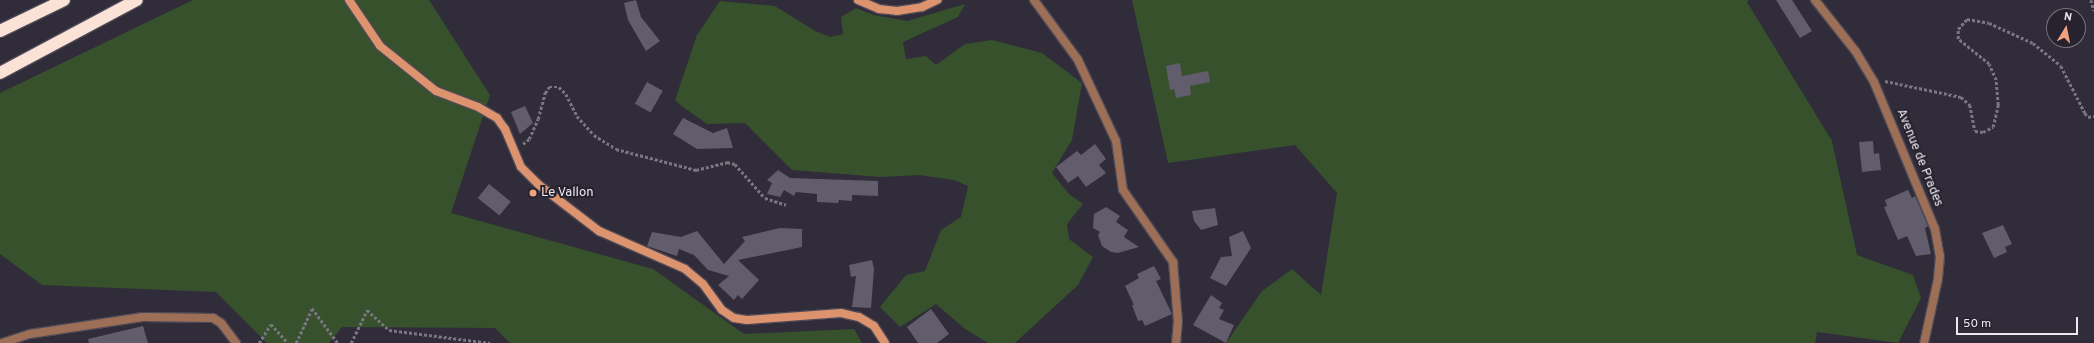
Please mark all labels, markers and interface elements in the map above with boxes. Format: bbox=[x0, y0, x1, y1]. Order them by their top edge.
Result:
north arrow bbox=[2046, 8, 2086, 48]
text: N bbox=[2063, 10, 2073, 25]
street label: Avenue de Prades bbox=[1892, 107, 1946, 209]
place label: Le Vallon bbox=[541, 185, 594, 201]
marker: Le Vallon bbox=[528, 188, 538, 198]
scale bar bbox=[1958, 309, 2080, 335]
text: 50 m bbox=[1963, 316, 1991, 332]

